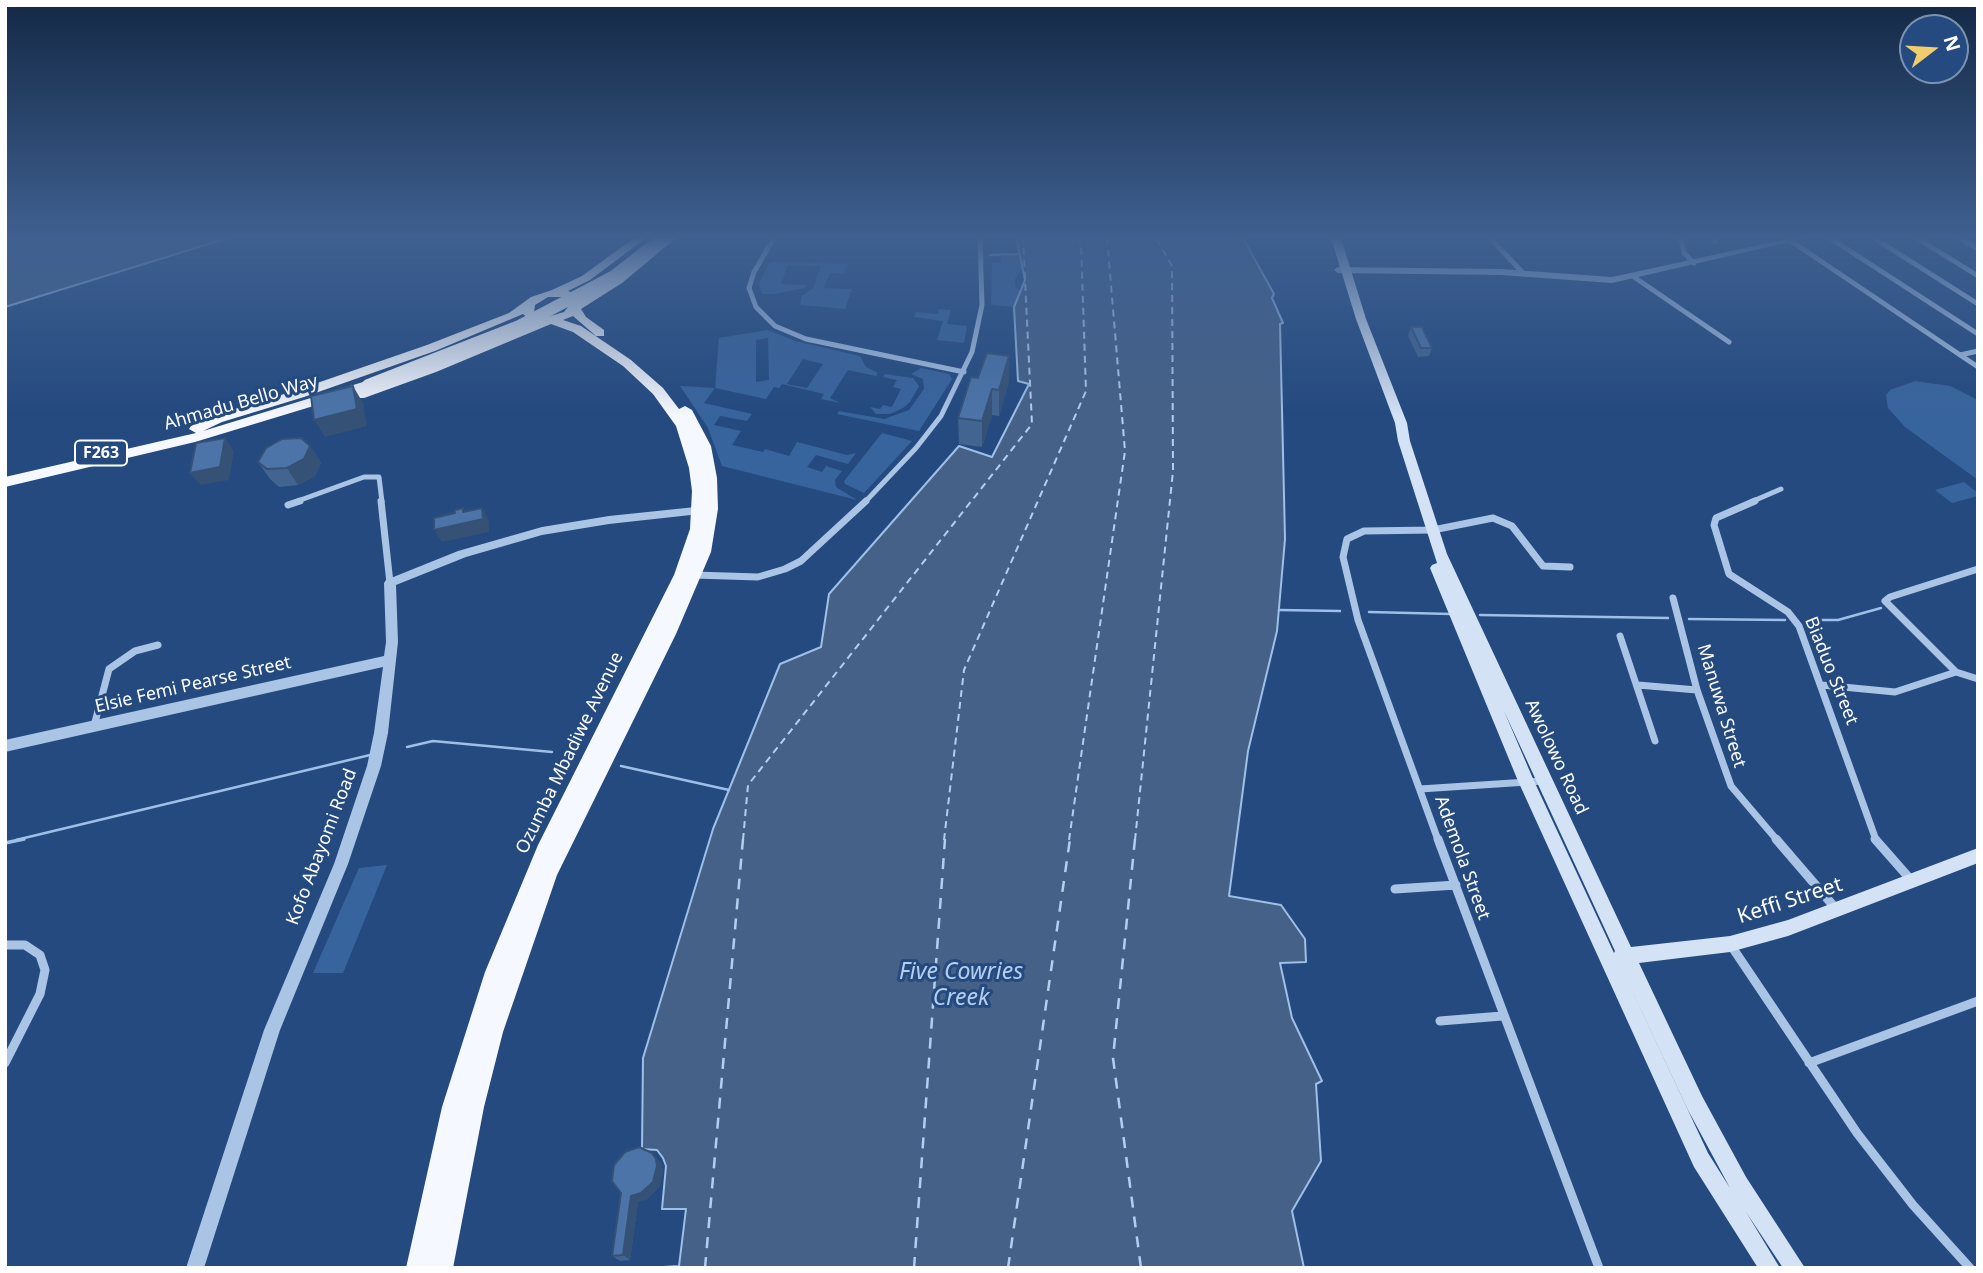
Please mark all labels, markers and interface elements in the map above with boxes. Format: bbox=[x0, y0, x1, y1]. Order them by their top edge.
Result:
north arrow bbox=[1899, 14, 1969, 84]
text: N bbox=[1937, 32, 1967, 55]
street label: Ahmadu Bello Way bbox=[162, 371, 320, 435]
road number: F263 bbox=[75, 440, 127, 466]
street label: Biaduo Street bbox=[1800, 614, 1862, 728]
street label: Manuwa Street bbox=[1692, 642, 1750, 770]
street label: Ozumba Mbadiwe Avenue bbox=[512, 649, 628, 857]
street label: Elsie Femi Pearse Street bbox=[93, 652, 293, 718]
street label: Awolowo Road bbox=[1520, 696, 1592, 818]
street label: Kofo Abayomi Road bbox=[282, 766, 362, 928]
street label: Ademola Street bbox=[1430, 793, 1494, 923]
street label: Keffi Street bbox=[1734, 872, 1846, 930]
water label: Five Cowries Creek bbox=[899, 958, 1023, 1012]

